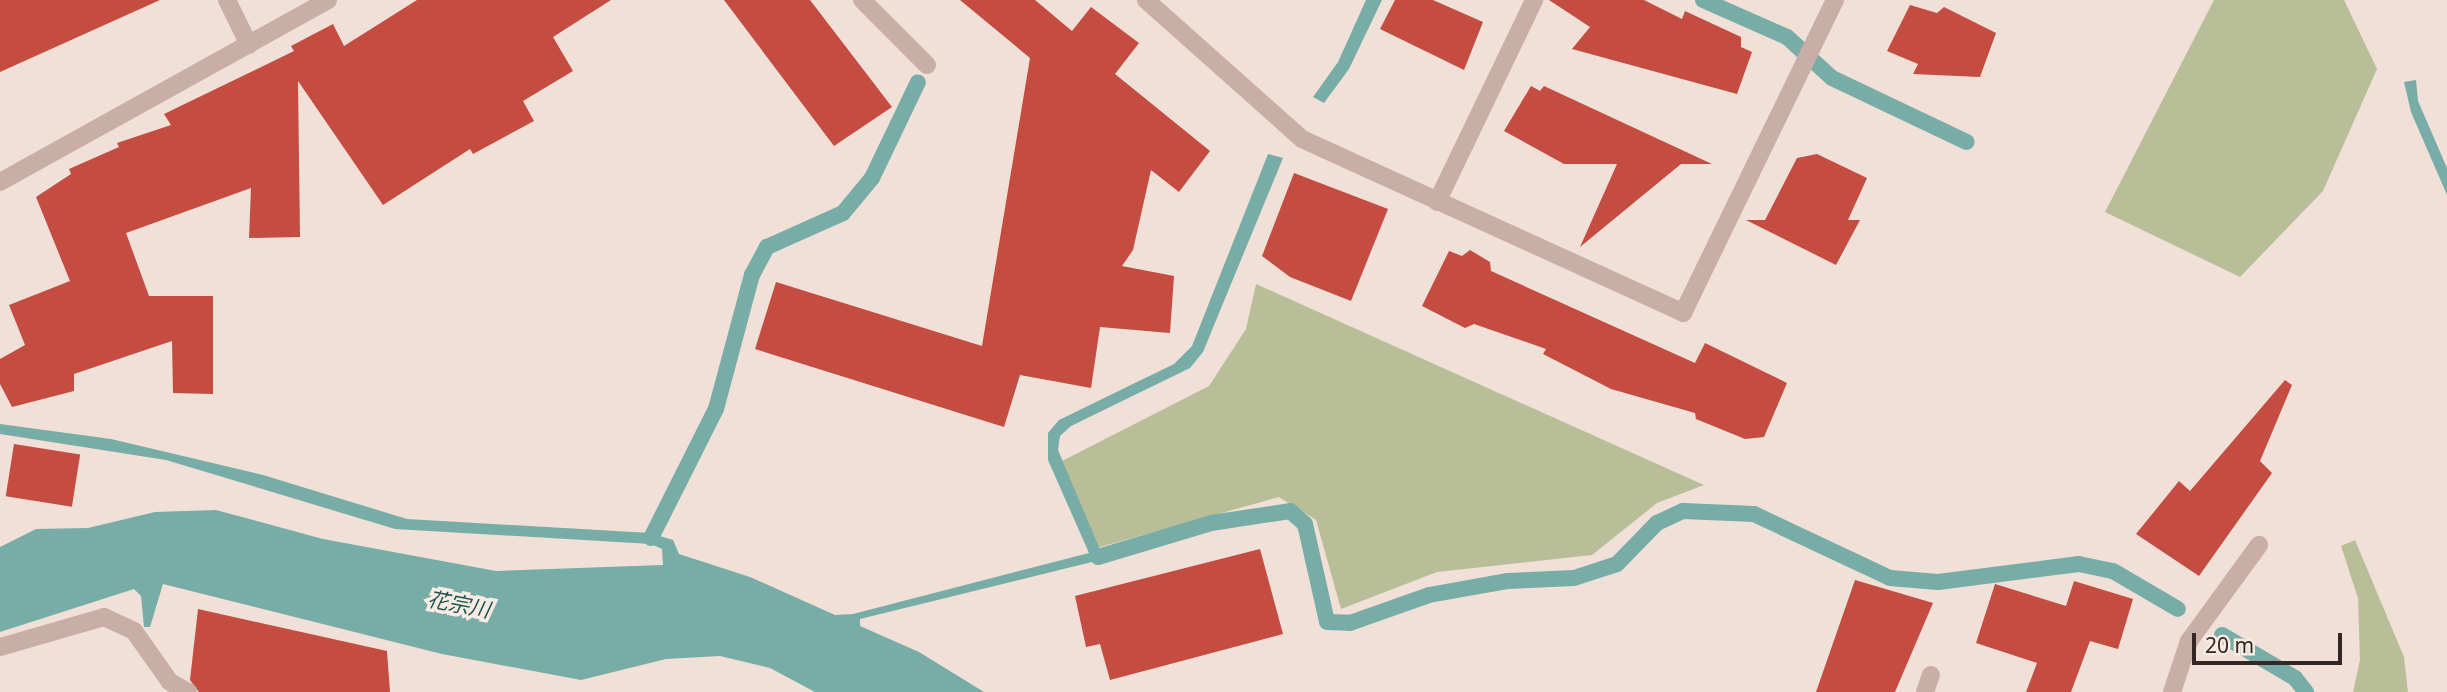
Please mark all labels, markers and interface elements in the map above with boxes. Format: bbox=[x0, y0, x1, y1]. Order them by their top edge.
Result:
water label: 花宗川 bbox=[426, 586, 492, 622]
scale bar bbox=[2195, 618, 2346, 662]
text: 20 m bbox=[2205, 631, 2254, 659]

